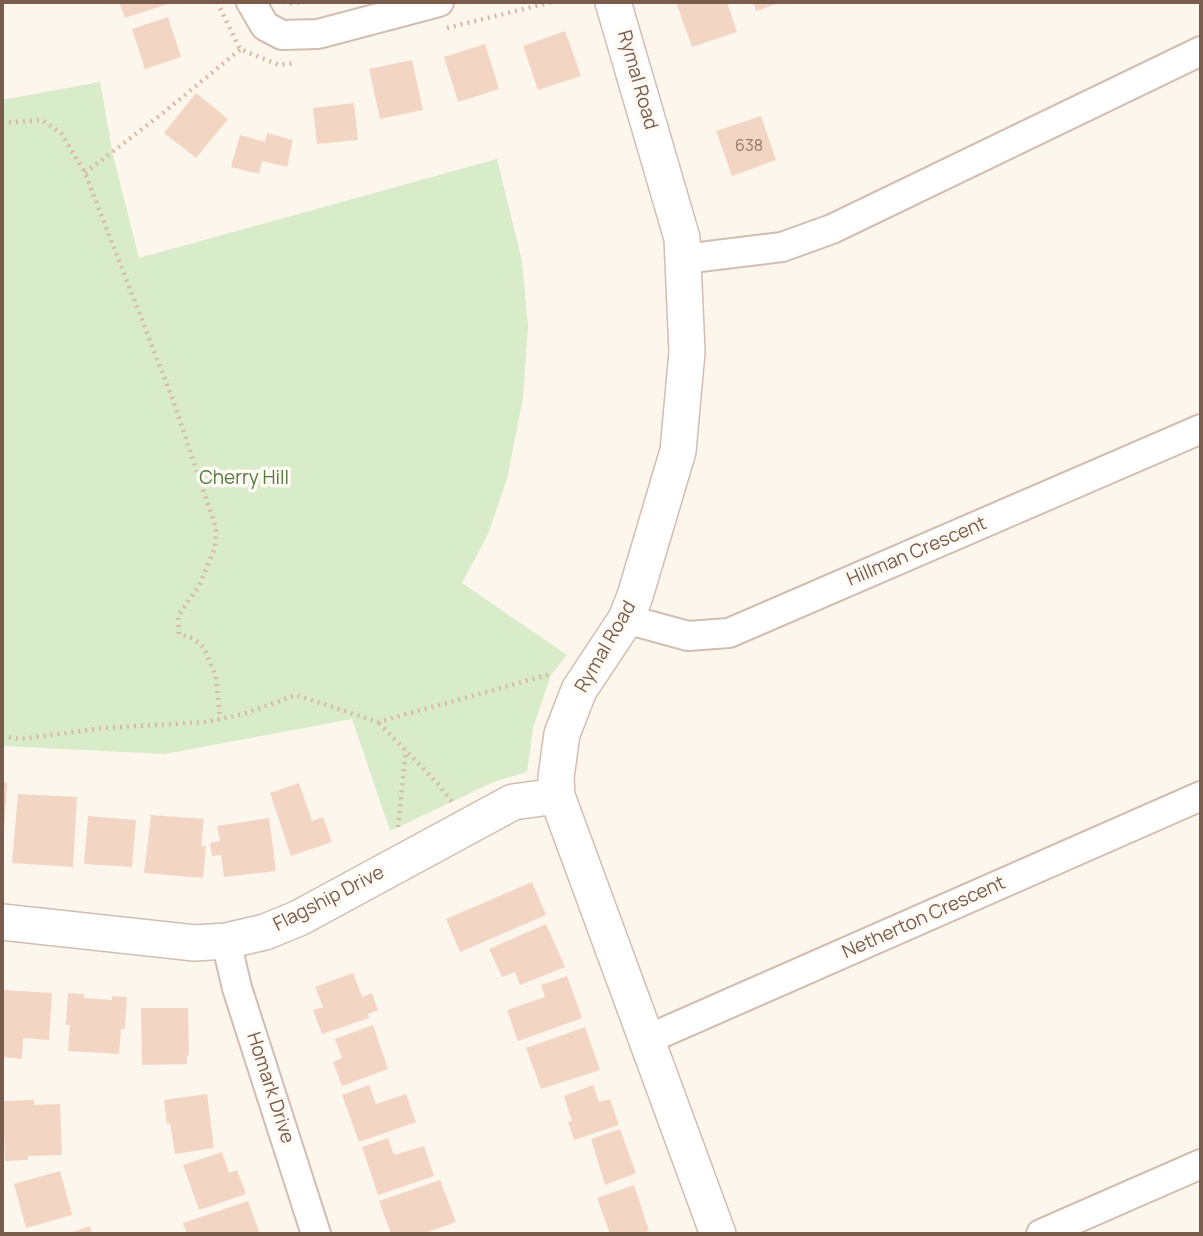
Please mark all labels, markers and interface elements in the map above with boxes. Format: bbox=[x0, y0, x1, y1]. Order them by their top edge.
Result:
street label: Rymal Road bbox=[612, 28, 662, 132]
house number: 638 bbox=[735, 137, 763, 157]
park label: Cherry Hill bbox=[199, 468, 289, 490]
street label: Hillman Crescent bbox=[844, 512, 990, 592]
street label: Rymal Road bbox=[571, 597, 641, 697]
street label: Flagship Drive bbox=[270, 861, 388, 937]
street label: Netherton Crescent bbox=[839, 872, 1009, 964]
street label: Homark Drive bbox=[241, 1030, 299, 1146]

